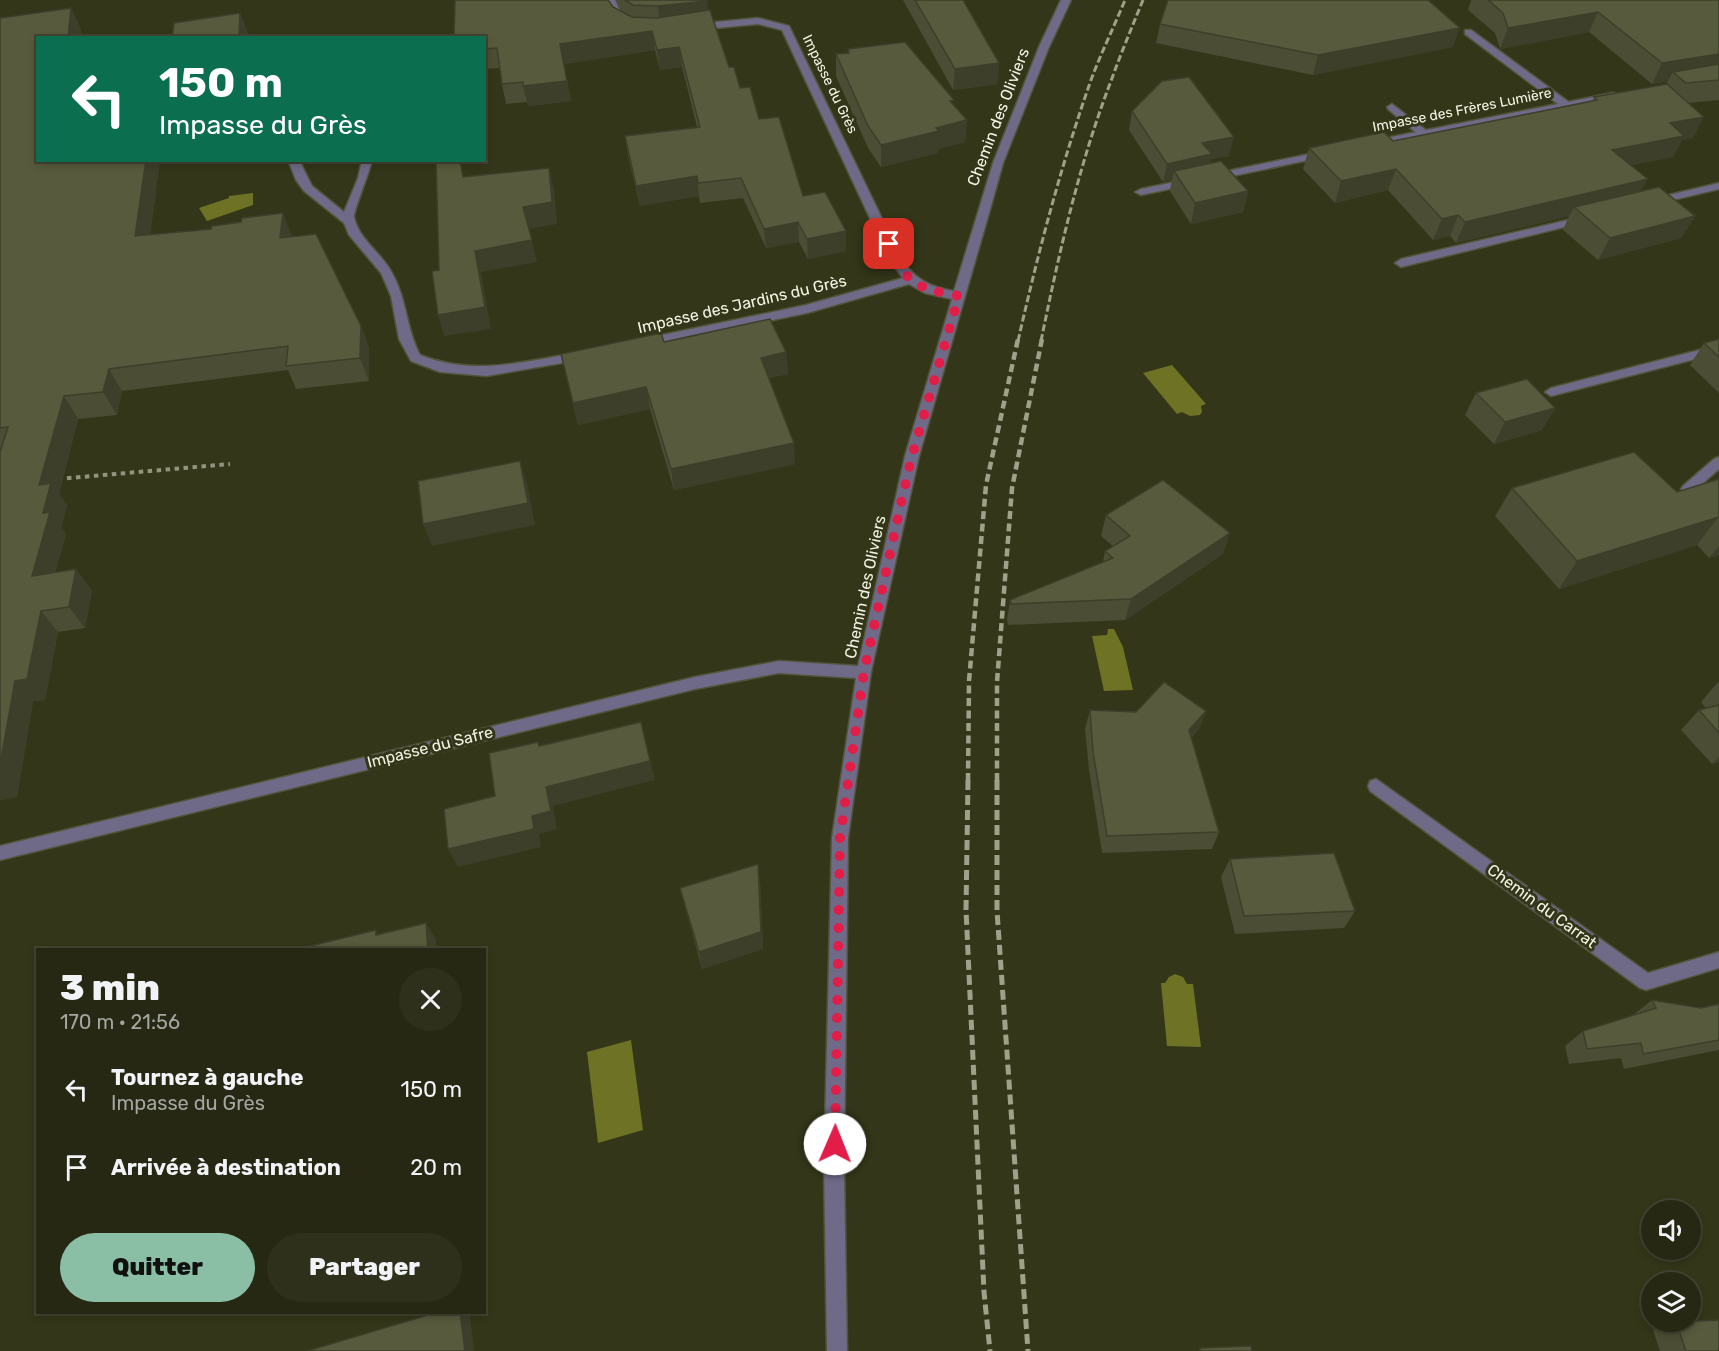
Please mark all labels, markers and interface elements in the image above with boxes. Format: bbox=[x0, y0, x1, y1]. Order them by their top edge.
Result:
street label: Impasse du Grès bbox=[799, 32, 861, 136]
street label: Chemin des Oliviers bbox=[963, 45, 1033, 189]
text: 150 m bbox=[159, 58, 283, 108]
icon: left bbox=[60, 60, 138, 138]
street label: Impasse des Frères Lumière bbox=[1371, 84, 1553, 136]
text: Impasse du Grès bbox=[159, 109, 367, 141]
pin bbox=[863, 218, 914, 269]
icon: arrive bbox=[872, 227, 905, 260]
street label: Impasse des Jardins du Grès bbox=[636, 271, 848, 337]
street label: Chemin des Oliviers bbox=[841, 514, 889, 660]
street label: Impasse du Safre bbox=[365, 722, 495, 772]
street label: Chemin du Carrat bbox=[1484, 860, 1600, 952]
text: 3 min bbox=[60, 966, 160, 1009]
button: close bbox=[399, 968, 462, 1031]
text: 170 m · 21:56 bbox=[60, 1010, 180, 1034]
text: Tournez à gauche bbox=[111, 1064, 304, 1091]
icon: left bbox=[60, 1073, 93, 1106]
text: 150 m bbox=[401, 1076, 462, 1103]
text: Impasse du Grès bbox=[111, 1091, 265, 1115]
position arrow bbox=[803, 1112, 867, 1176]
icon: arrive bbox=[60, 1151, 93, 1184]
text: Arrivée à destination bbox=[111, 1154, 341, 1181]
text: 20 m bbox=[410, 1154, 462, 1181]
map controls bbox=[1641, 1200, 1701, 1332]
button: sound bbox=[1641, 1200, 1701, 1260]
button: Quitter bbox=[60, 1233, 255, 1302]
button: Partager bbox=[267, 1233, 462, 1302]
button: layers bbox=[1641, 1272, 1701, 1332]

